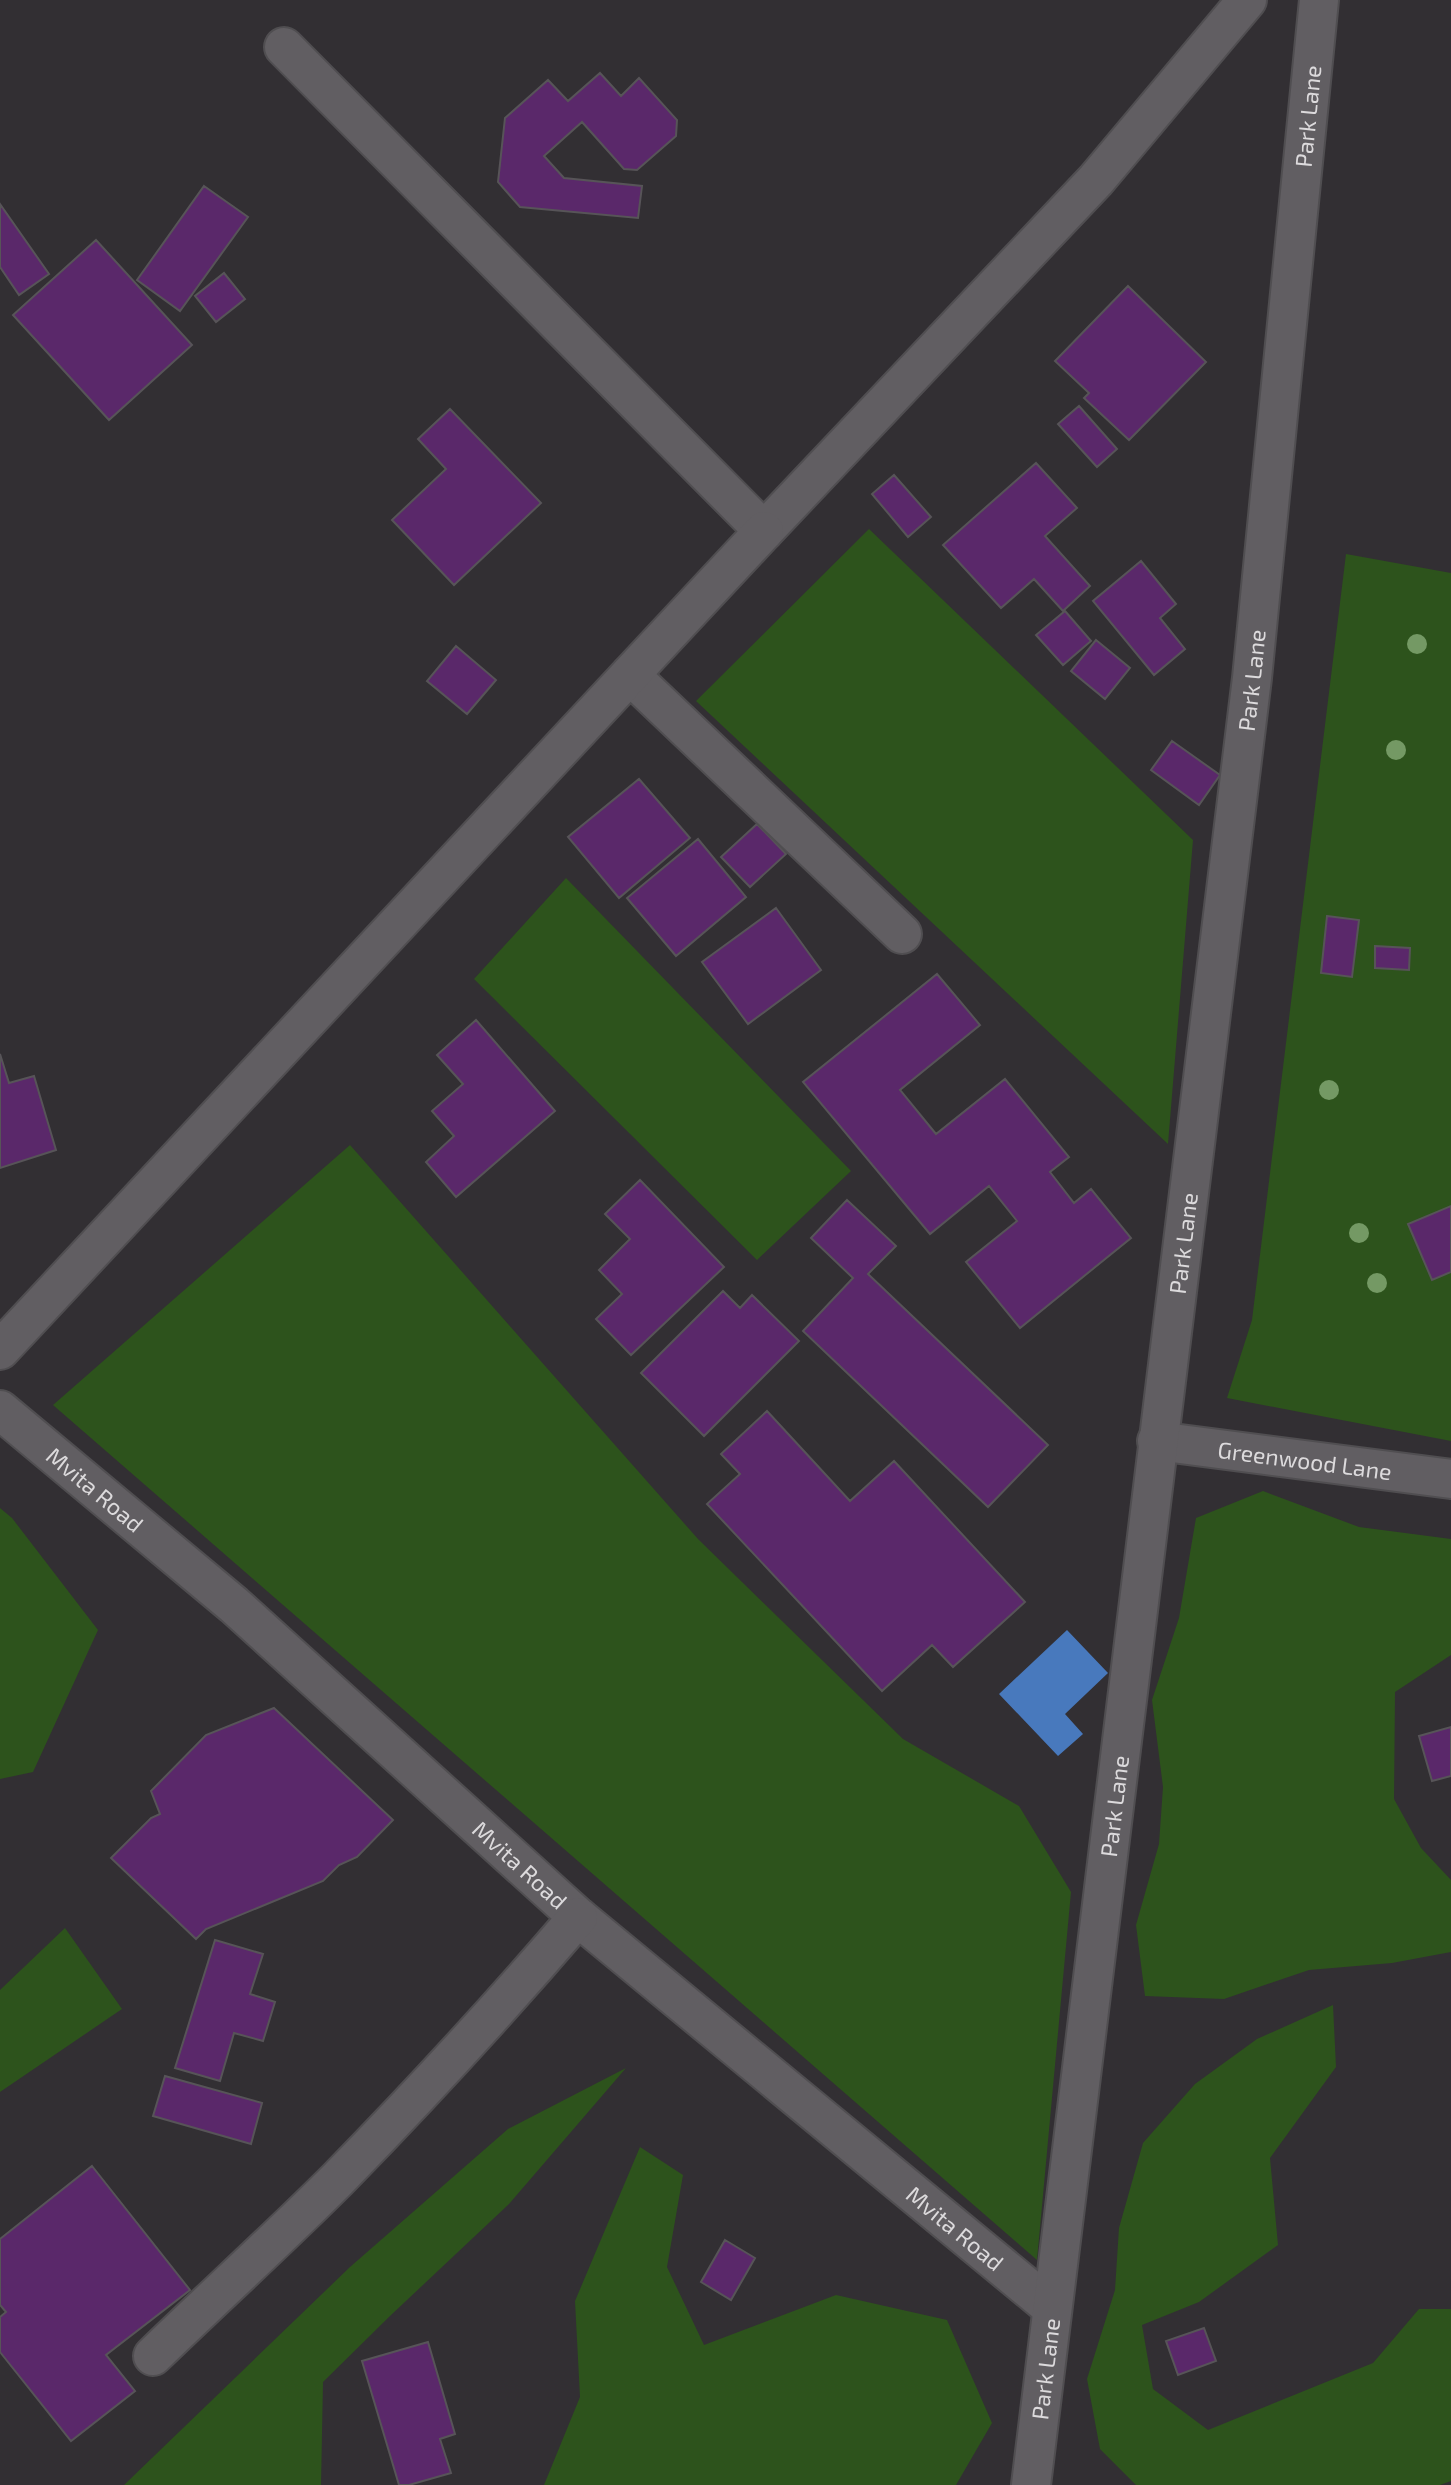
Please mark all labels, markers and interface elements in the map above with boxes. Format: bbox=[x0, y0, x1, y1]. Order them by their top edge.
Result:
street label: Park Lane bbox=[1289, 64, 1326, 168]
street label: Park Lane bbox=[1232, 628, 1271, 733]
street label: Park Lane bbox=[1163, 1191, 1203, 1296]
street label: Greenwood Lane bbox=[1216, 1435, 1393, 1485]
street label: Mvita Road bbox=[41, 1441, 149, 1538]
street label: Park Lane bbox=[1094, 1754, 1134, 1858]
street label: Mvita Road bbox=[467, 1815, 573, 1914]
street label: Mvita Road bbox=[901, 2180, 1010, 2276]
street label: Park Lane bbox=[1025, 2316, 1065, 2421]

